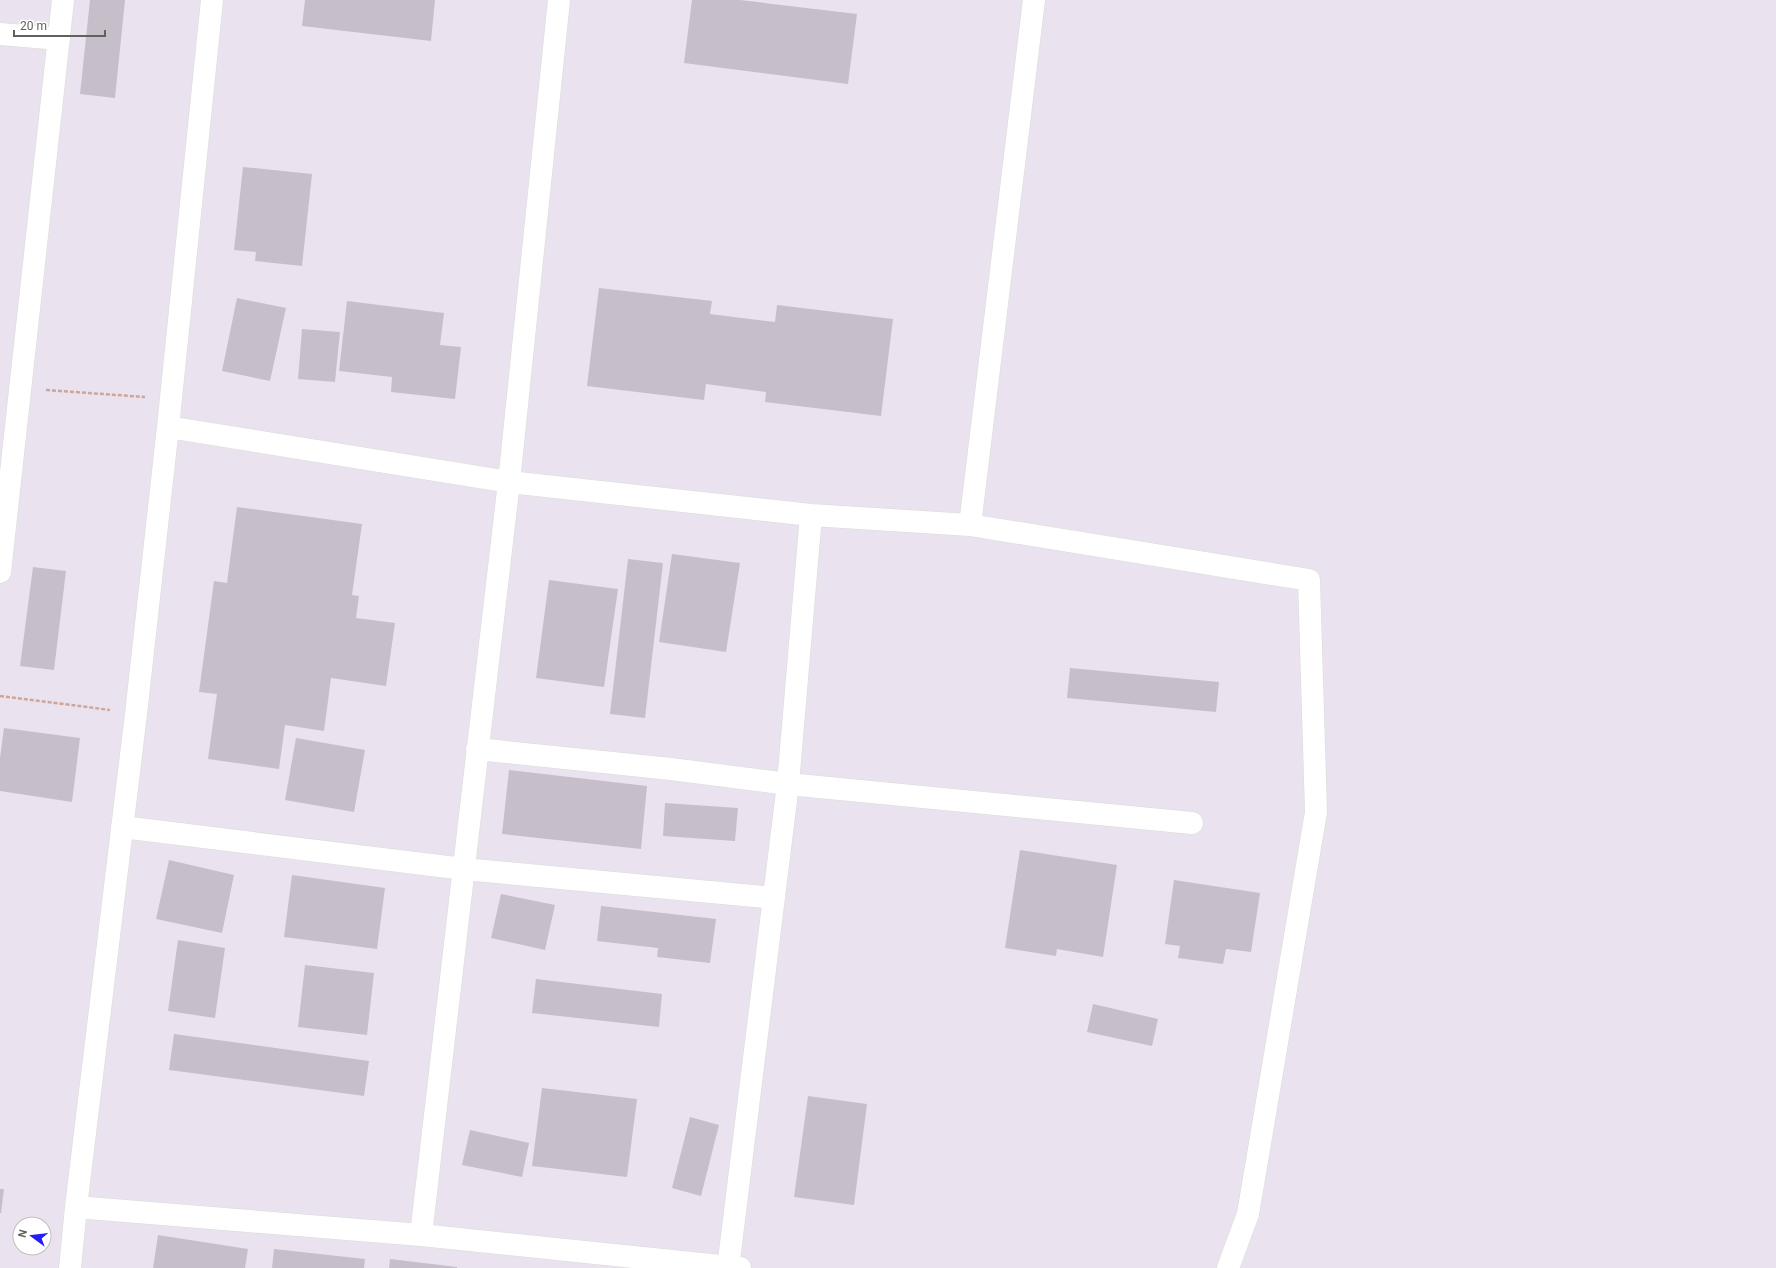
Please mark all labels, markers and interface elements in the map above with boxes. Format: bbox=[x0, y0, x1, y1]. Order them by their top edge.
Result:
scale bar bbox=[14, 12, 105, 38]
text: 20 m bbox=[20, 19, 47, 33]
north arrow bbox=[12, 1216, 52, 1256]
text: N bbox=[16, 1228, 30, 1239]

